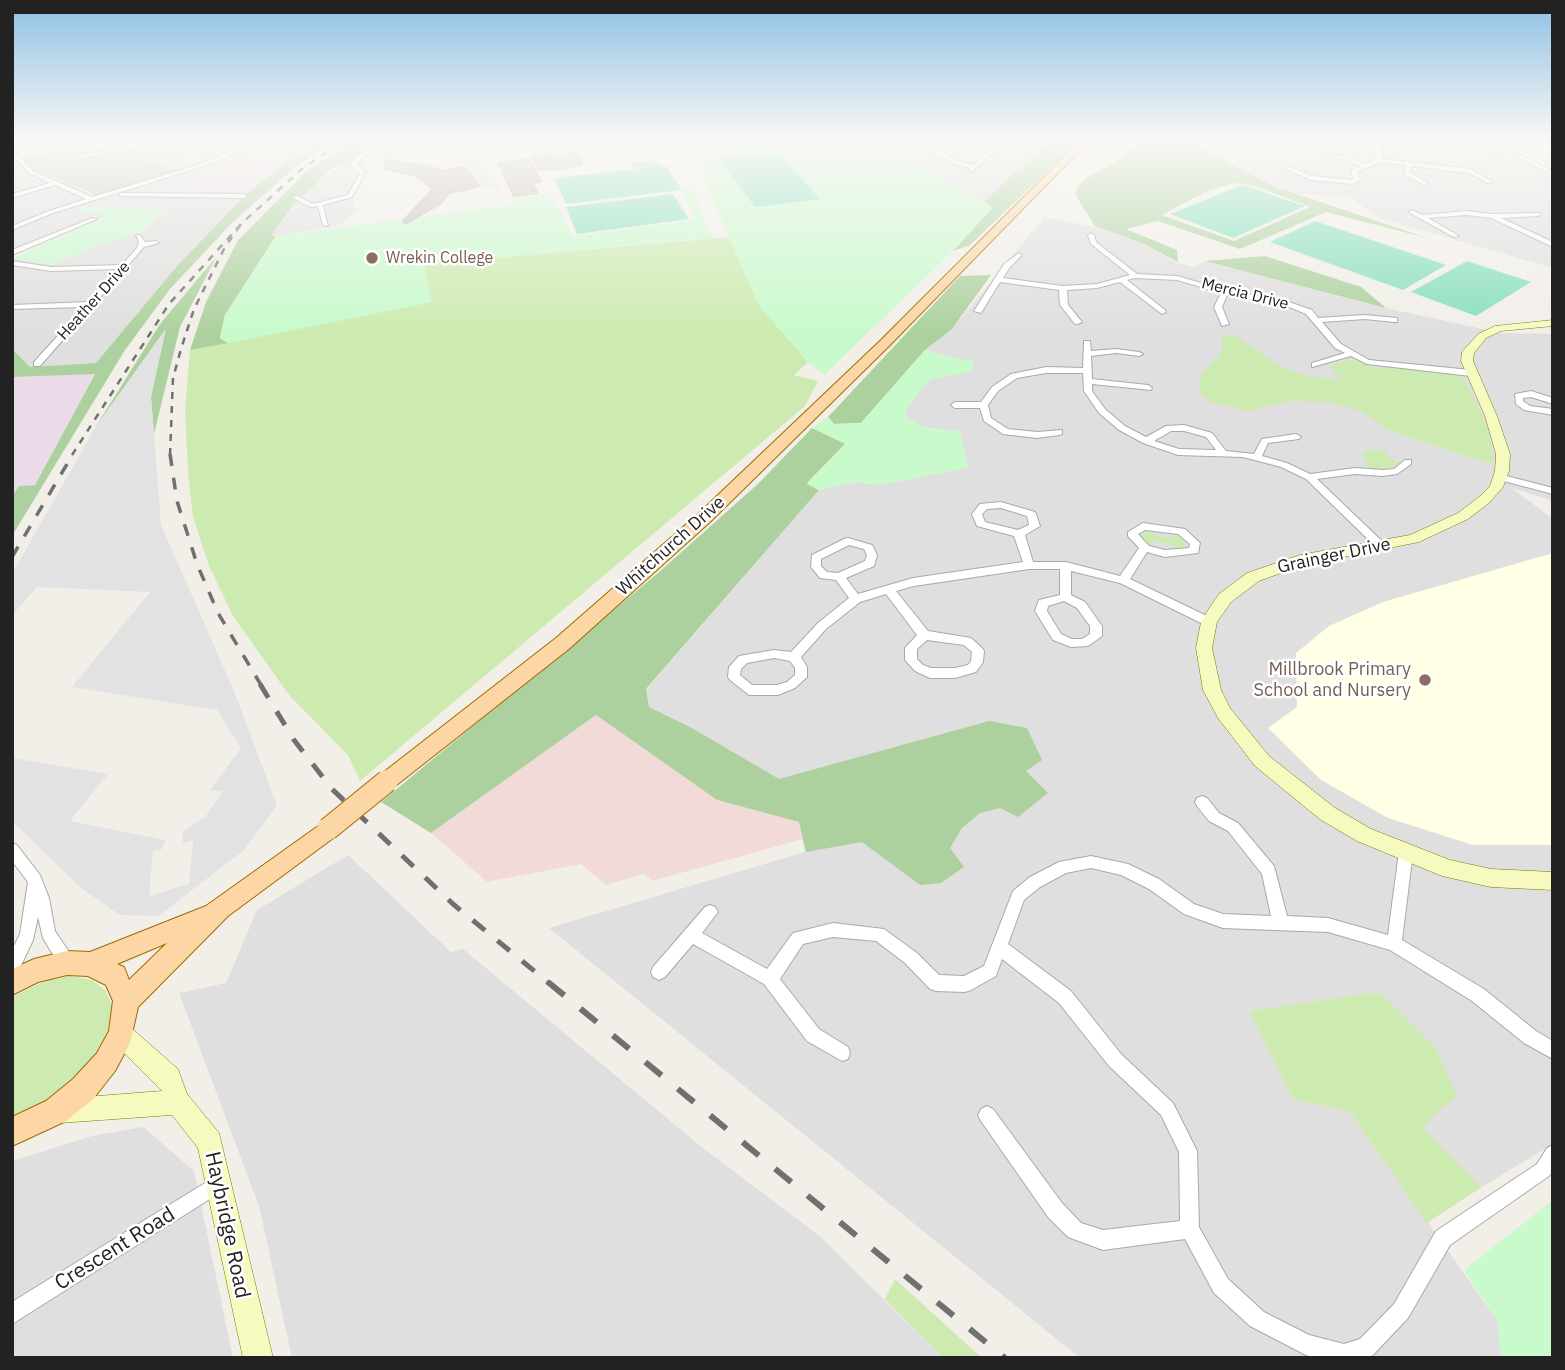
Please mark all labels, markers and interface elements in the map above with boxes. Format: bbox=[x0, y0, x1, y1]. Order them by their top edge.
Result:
place label: Wrekin College bbox=[386, 248, 493, 268]
marker: Wrekin College bbox=[364, 250, 380, 266]
street label: Heather Drive bbox=[54, 258, 134, 344]
street label: Mercia Drive bbox=[1199, 274, 1291, 314]
street label: Whitchurch Drive bbox=[612, 492, 730, 600]
street label: Grainger Drive bbox=[1275, 533, 1393, 579]
place label: Millbrook Primary School and Nursery bbox=[1253, 659, 1411, 702]
marker: Millbrook Primary School and Nursery bbox=[1417, 672, 1433, 688]
street label: Haybridge Road bbox=[199, 1149, 255, 1301]
street label: Crescent Road bbox=[50, 1202, 180, 1296]

